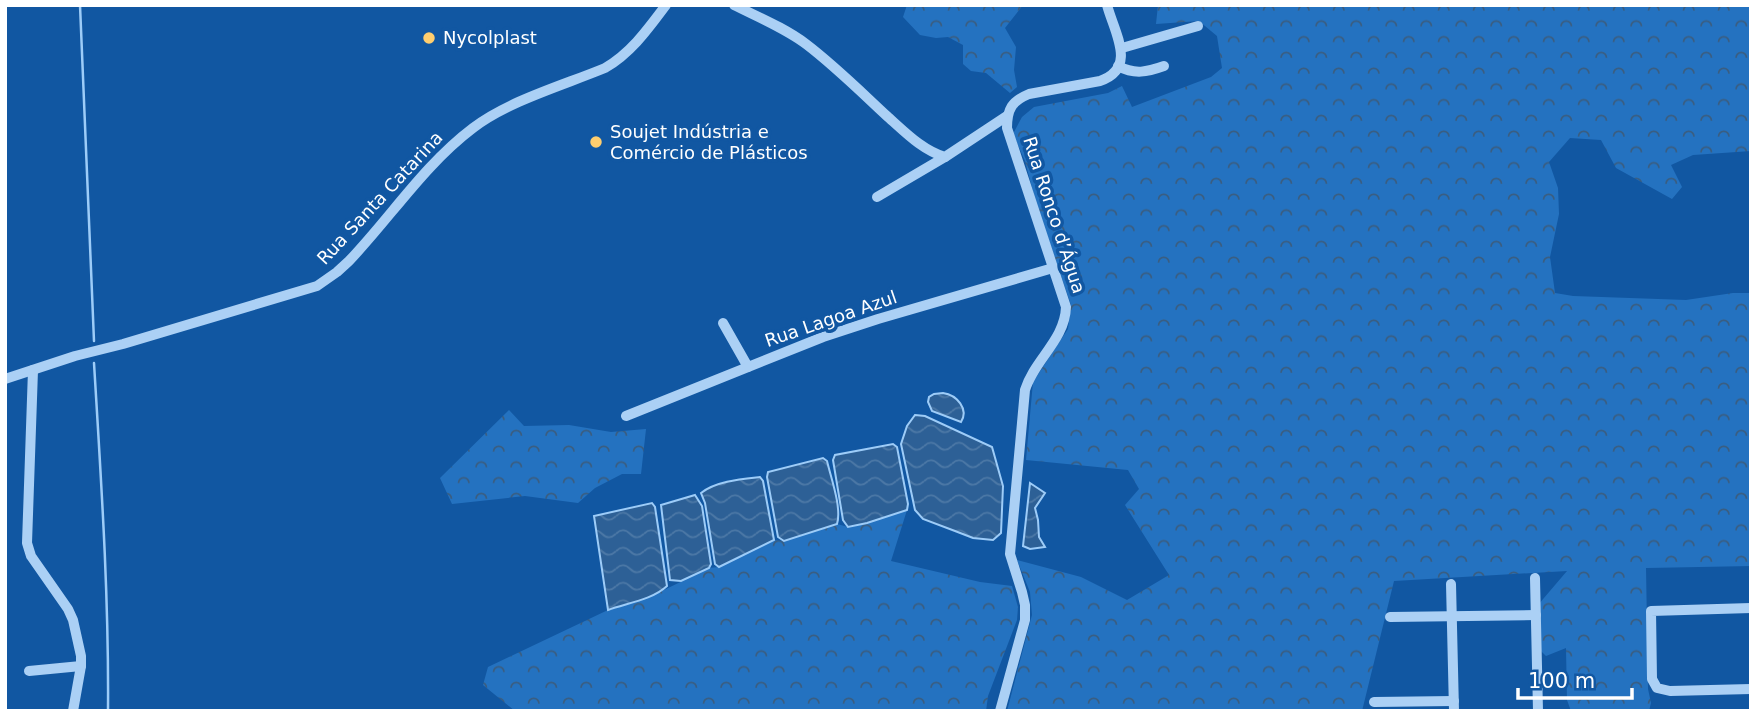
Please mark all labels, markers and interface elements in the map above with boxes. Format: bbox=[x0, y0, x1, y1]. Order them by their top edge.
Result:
place label: Nycolplast bbox=[443, 27, 537, 48]
marker: Nycolplast bbox=[421, 30, 437, 46]
place label: Soujet Indústria e Comércio de Plásticos bbox=[610, 121, 808, 163]
street label: Rua Santa Catarina bbox=[313, 127, 447, 268]
marker: Soujet Indústria e Comércio de Plásticos bbox=[588, 134, 604, 150]
street label: Rua Ronco d’Água bbox=[1019, 134, 1090, 296]
street label: Rua Lagoa Azul bbox=[762, 286, 900, 351]
scale bar bbox=[1518, 656, 1632, 700]
text: 100 m bbox=[1528, 669, 1595, 693]

